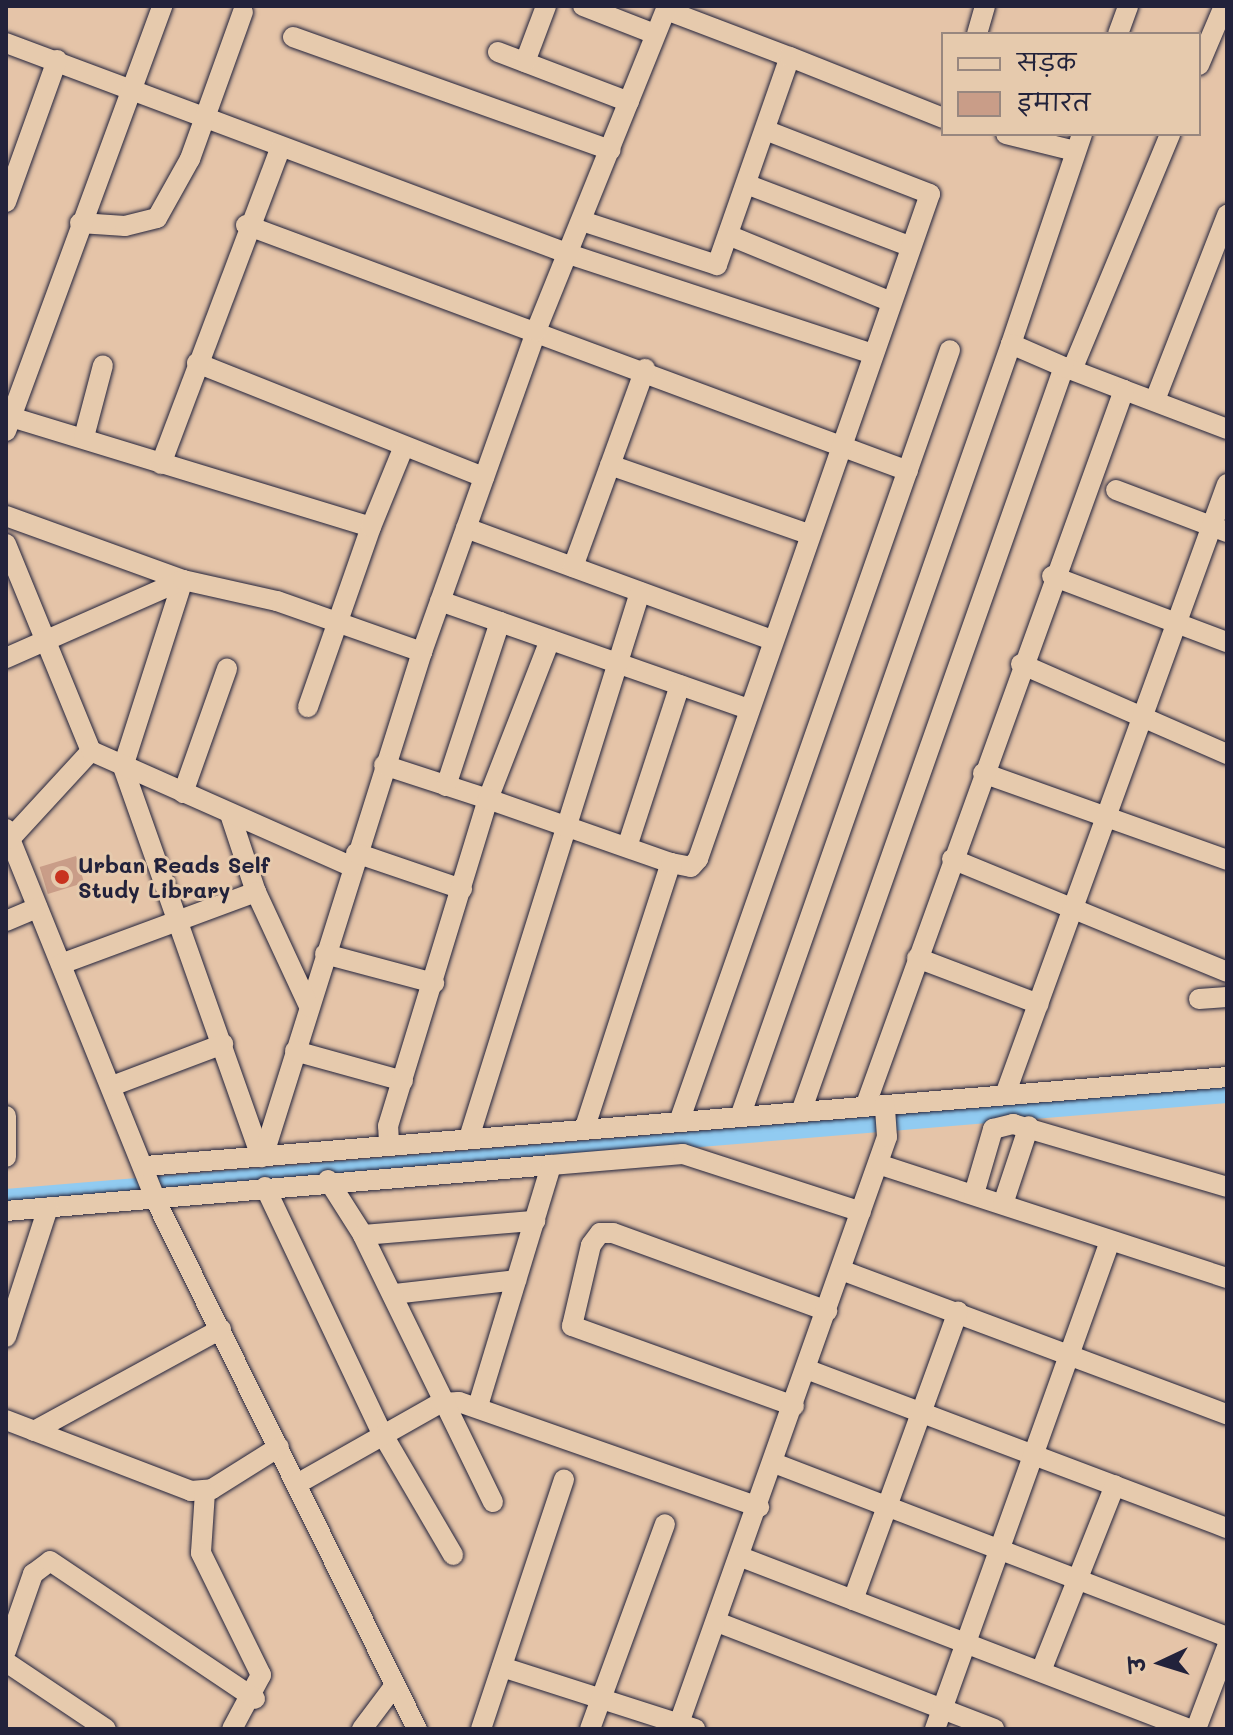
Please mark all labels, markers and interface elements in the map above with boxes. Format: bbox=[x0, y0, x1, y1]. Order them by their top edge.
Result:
legend bbox=[941, 32, 1201, 136]
text: सड़क bbox=[1017, 46, 1076, 77]
text: इमारत bbox=[1017, 86, 1090, 117]
place label: Urban Reads Self Study Library bbox=[78, 851, 270, 902]
marker: Urban Reads Self Study Library bbox=[53, 868, 71, 886]
north arrow bbox=[1121, 1623, 1201, 1703]
text: उ bbox=[1122, 1656, 1152, 1673]

